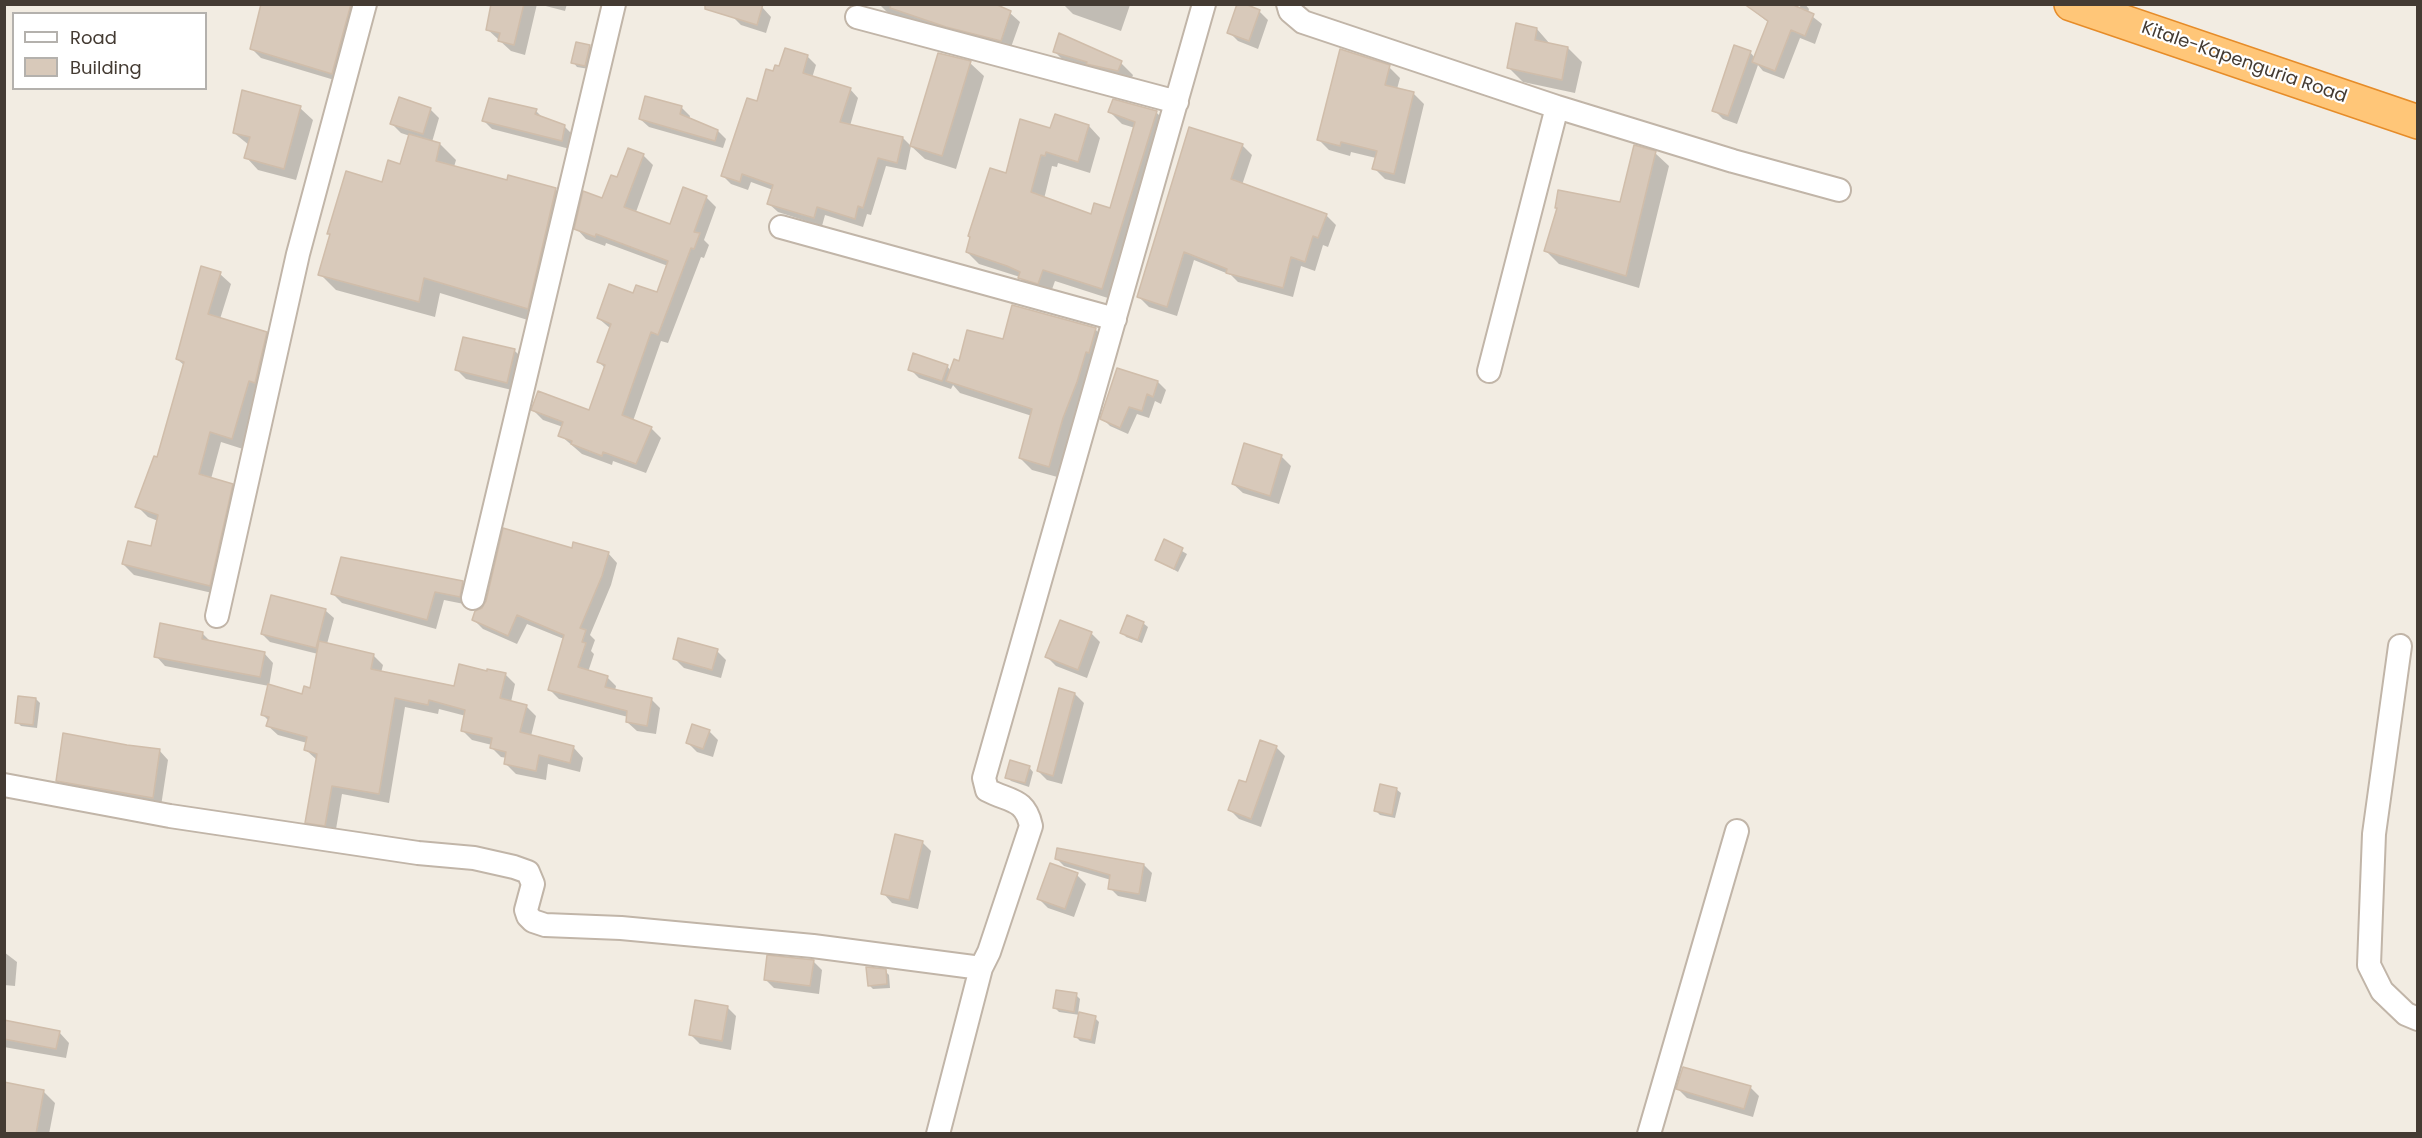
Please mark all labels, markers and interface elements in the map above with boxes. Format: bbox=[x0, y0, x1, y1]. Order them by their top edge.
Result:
legend bbox=[12, 12, 207, 90]
street label: Kitale-Kapenguria Road bbox=[2138, 18, 2350, 108]
text: Road bbox=[70, 25, 117, 50]
text: Building bbox=[70, 55, 142, 80]

